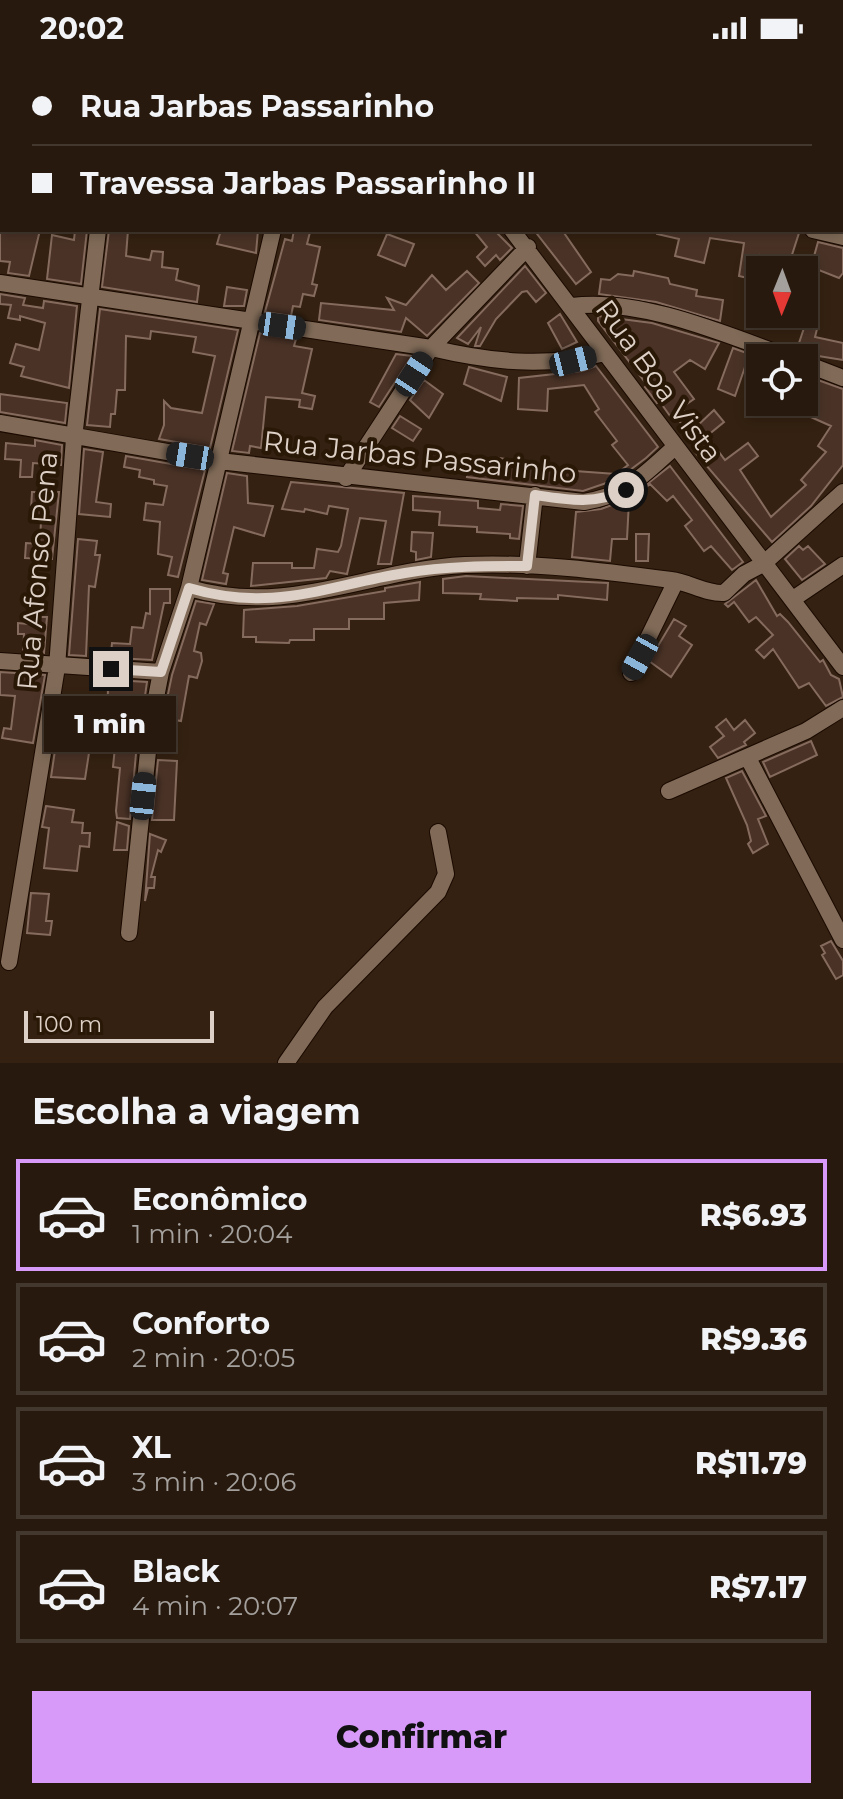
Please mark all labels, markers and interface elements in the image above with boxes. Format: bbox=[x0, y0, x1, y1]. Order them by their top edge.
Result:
text: 20:02 bbox=[40, 10, 124, 47]
text: Rua Jarbas Passarinho bbox=[80, 88, 434, 125]
text: Travessa Jarbas Passarinho II bbox=[80, 165, 536, 202]
north arrow bbox=[746, 256, 818, 328]
map controls bbox=[746, 256, 818, 416]
street label: Rua Boa Vista bbox=[589, 293, 729, 469]
car bbox=[257, 311, 307, 341]
car bbox=[547, 344, 599, 378]
button: locate bbox=[746, 344, 818, 416]
car bbox=[391, 347, 437, 401]
street label: Rua Jarbas Passarinho bbox=[262, 424, 578, 490]
car bbox=[164, 440, 216, 472]
street label: Rua Afonso Pena bbox=[10, 450, 64, 692]
route start bbox=[608, 472, 644, 508]
car bbox=[618, 630, 662, 684]
route end bbox=[93, 651, 129, 687]
callout: 1 min bbox=[45, 697, 177, 753]
text: 1 min bbox=[74, 708, 146, 740]
car bbox=[129, 771, 157, 821]
scale bar bbox=[24, 1007, 214, 1043]
text: 100 m bbox=[36, 1011, 102, 1038]
text: Escolha a viagem bbox=[32, 1089, 361, 1133]
icon: car bbox=[36, 1179, 108, 1251]
text: Econômico bbox=[132, 1181, 307, 1218]
text: R$6.93 bbox=[700, 1197, 807, 1234]
text: 1 min · 20:04 bbox=[132, 1218, 292, 1250]
icon: car bbox=[36, 1303, 108, 1375]
text: Conforto bbox=[132, 1305, 270, 1342]
text: R$9.36 bbox=[700, 1321, 807, 1358]
text: 2 min · 20:05 bbox=[132, 1342, 295, 1374]
icon: car bbox=[36, 1427, 108, 1499]
text: XL bbox=[132, 1429, 171, 1466]
text: R$11.79 bbox=[695, 1445, 807, 1482]
text: 3 min · 20:06 bbox=[132, 1466, 296, 1498]
icon: car bbox=[36, 1551, 108, 1623]
text: Black bbox=[132, 1553, 220, 1590]
text: R$7.17 bbox=[709, 1569, 807, 1606]
text: 4 min · 20:07 bbox=[132, 1590, 298, 1622]
button: Confirmar bbox=[32, 1691, 811, 1783]

